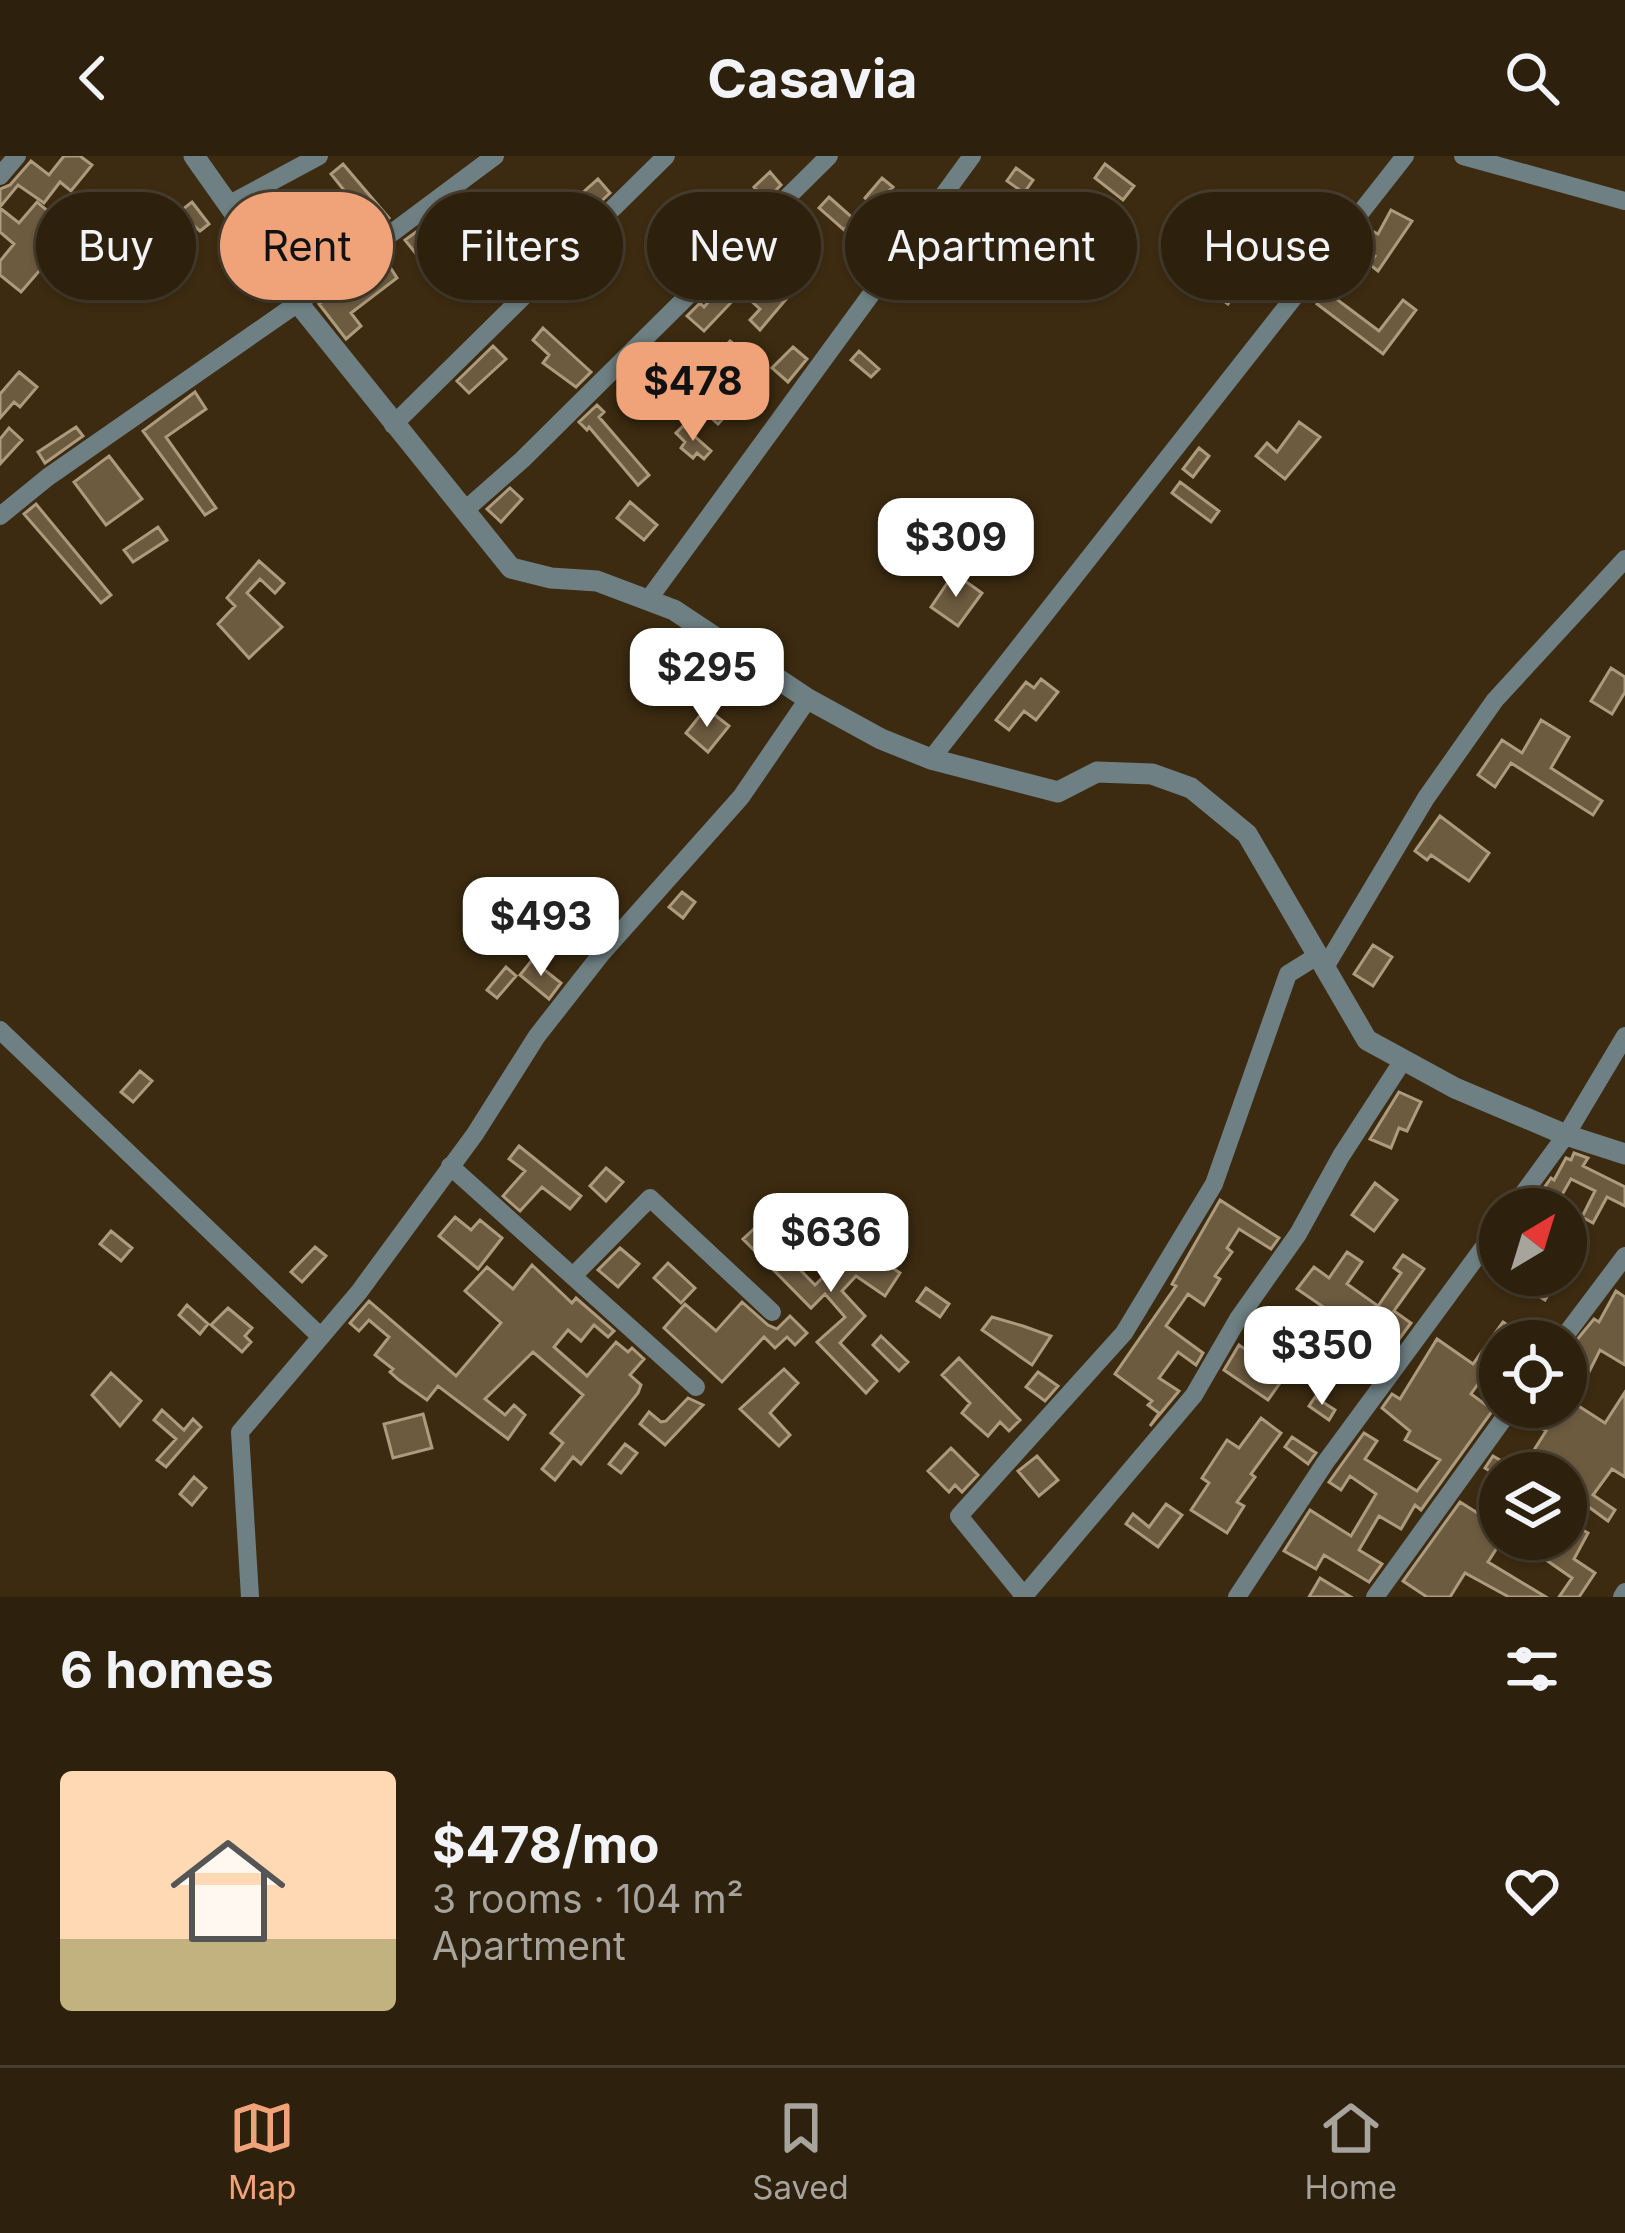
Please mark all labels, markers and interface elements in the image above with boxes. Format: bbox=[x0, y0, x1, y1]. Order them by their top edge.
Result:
icon: back bbox=[60, 45, 126, 111]
icon: search bbox=[1499, 45, 1565, 111]
text: Casavia bbox=[707, 46, 918, 111]
chip: Buy bbox=[36, 192, 196, 300]
chip: Rent bbox=[220, 192, 393, 300]
chip: Filters bbox=[417, 192, 623, 300]
chip: New bbox=[647, 192, 821, 300]
chip: Apartment bbox=[845, 192, 1137, 300]
chip: House bbox=[1161, 192, 1373, 300]
pin: $478 bbox=[622, 342, 764, 444]
text: $478 bbox=[643, 357, 743, 404]
pin: $309 bbox=[885, 498, 1027, 600]
text: $309 bbox=[905, 513, 1007, 560]
pin: $295 bbox=[636, 628, 778, 730]
text: $295 bbox=[657, 643, 757, 690]
pin: $493 bbox=[470, 877, 612, 979]
text: $493 bbox=[490, 892, 592, 939]
north arrow bbox=[1479, 1188, 1587, 1296]
map controls bbox=[1479, 1188, 1587, 1560]
pin: $636 bbox=[760, 1193, 902, 1295]
text: $636 bbox=[780, 1208, 882, 1255]
pin: $350 bbox=[1251, 1306, 1393, 1408]
button: locate bbox=[1479, 1320, 1587, 1428]
text: $350 bbox=[1271, 1321, 1373, 1368]
button: layers bbox=[1479, 1452, 1587, 1560]
icon: filters bbox=[1499, 1636, 1565, 1702]
text: 6 homes bbox=[60, 1639, 274, 1700]
text: $478/mo bbox=[432, 1814, 660, 1875]
icon: home bbox=[156, 1819, 300, 1963]
icon: heart bbox=[1499, 1858, 1565, 1924]
text: 3 rooms · 104 m² bbox=[432, 1875, 744, 1922]
text: Apartment bbox=[432, 1922, 626, 1969]
tab: Map bbox=[228, 2095, 296, 2207]
tab: Saved bbox=[752, 2095, 849, 2207]
tab: Home bbox=[1305, 2095, 1397, 2207]

